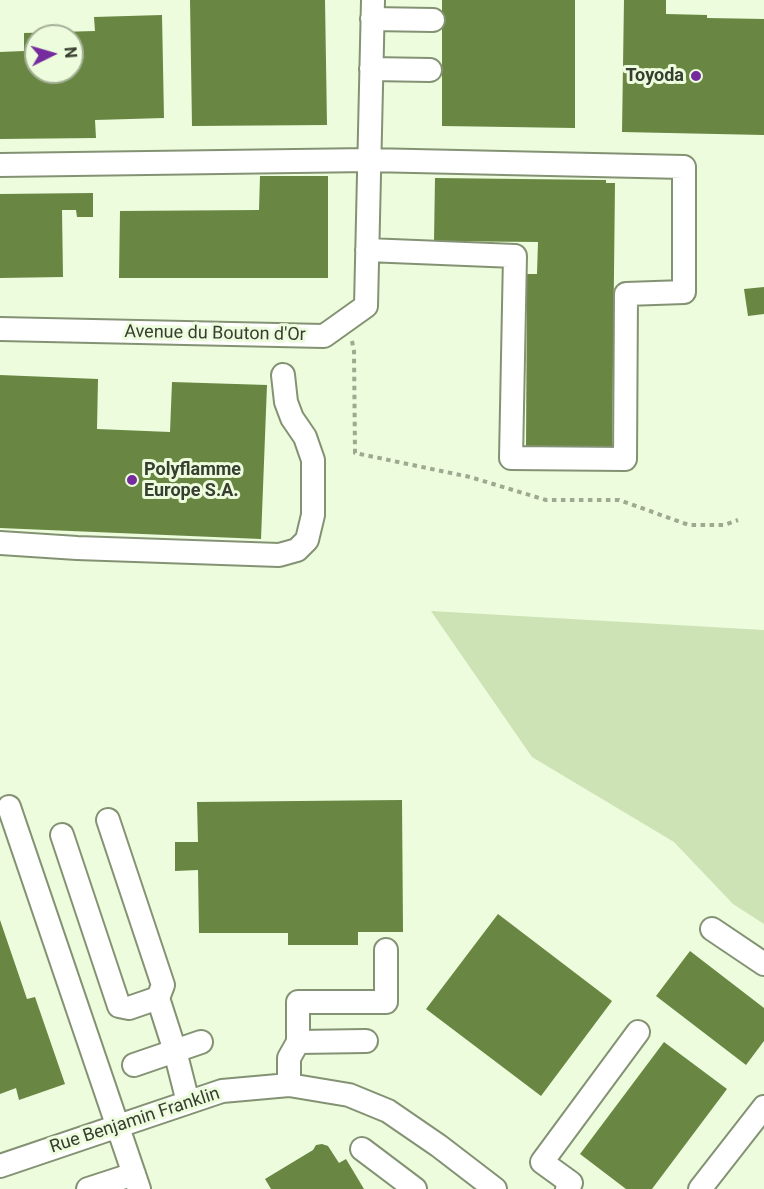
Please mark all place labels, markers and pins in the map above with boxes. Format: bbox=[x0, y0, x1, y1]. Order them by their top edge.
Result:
place label: Toyoda bbox=[625, 65, 684, 87]
marker: Toyoda bbox=[689, 69, 703, 83]
place label: Polyflamme Europe S.A. bbox=[144, 459, 241, 502]
marker: Polyflamme Europe S.A. bbox=[125, 473, 139, 487]

